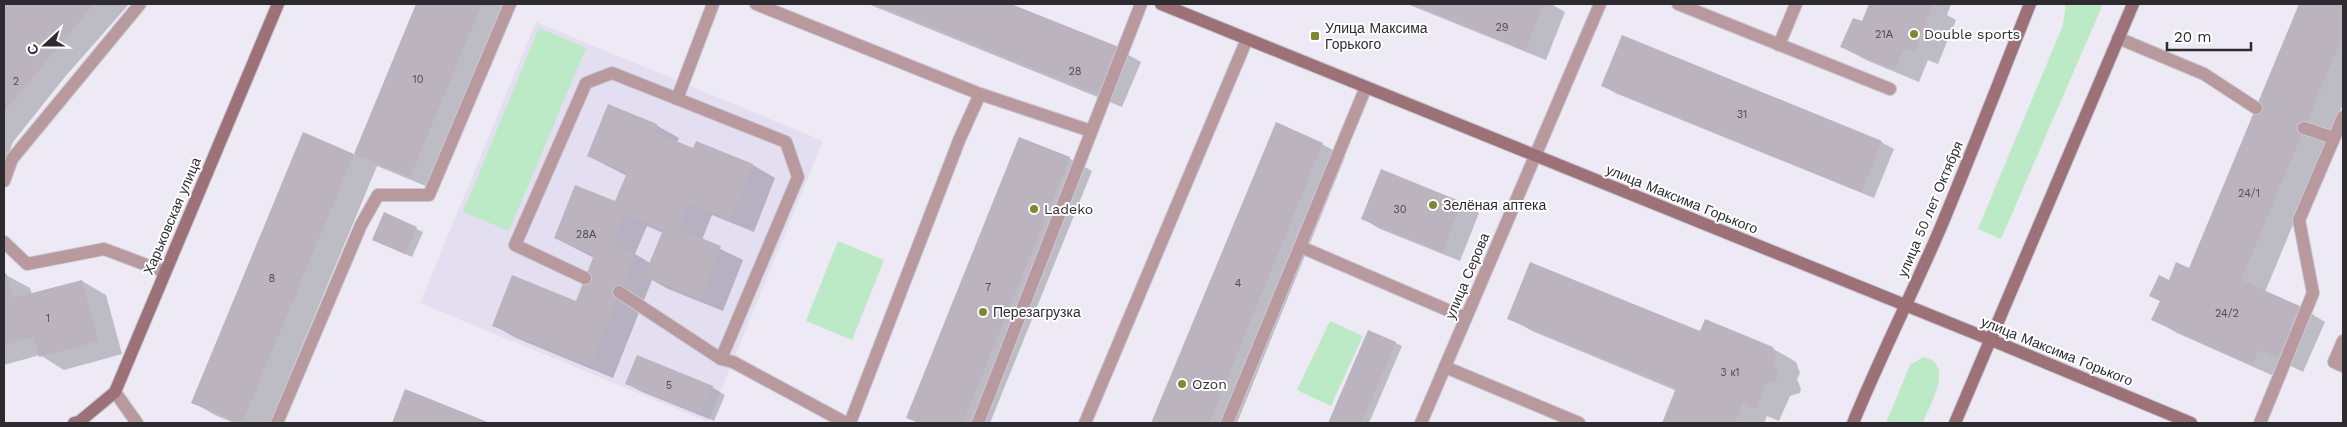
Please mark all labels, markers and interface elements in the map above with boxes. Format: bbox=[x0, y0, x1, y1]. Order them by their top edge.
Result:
north arrow bbox=[20, 20, 70, 70]
place label: Улица Максима Горького bbox=[1325, 20, 1428, 52]
scale bar bbox=[2167, 20, 2251, 52]
house number: 29 bbox=[1495, 21, 1509, 34]
place label: Double sports bbox=[1924, 26, 2020, 42]
house number: 21А bbox=[1875, 28, 1894, 41]
marker: Double sports bbox=[1908, 28, 1920, 40]
text: 20 m bbox=[2174, 28, 2212, 46]
marker: Улица Максима Горького bbox=[1309, 30, 1321, 42]
text: С bbox=[24, 42, 42, 57]
house number: 28 bbox=[1068, 65, 1082, 78]
house number: 10 bbox=[412, 73, 424, 86]
house number: 2 bbox=[13, 75, 19, 88]
house number: 31 bbox=[1737, 108, 1747, 121]
street label: улица 50 лет Октября bbox=[1894, 139, 1966, 279]
street label: Харьковская улица bbox=[140, 155, 204, 277]
street label: улица Максима Горького bbox=[1604, 161, 1760, 237]
house number: 24/1 bbox=[2238, 187, 2260, 200]
place label: Зелёная аптека bbox=[1443, 197, 1546, 213]
marker: Зелёная аптека bbox=[1427, 199, 1439, 211]
place label: Ladeko bbox=[1044, 201, 1093, 217]
marker: Ladeko bbox=[1028, 203, 1040, 215]
house number: 30 bbox=[1393, 203, 1407, 216]
house number: 28А bbox=[576, 228, 597, 241]
street label: улица Серова bbox=[1442, 230, 1492, 321]
house number: 8 bbox=[269, 272, 276, 285]
house number: 4 bbox=[1235, 277, 1242, 290]
house number: 7 bbox=[985, 281, 991, 294]
place label: Перезагрузка bbox=[993, 304, 1081, 320]
marker: Перезагрузка bbox=[977, 306, 989, 318]
house number: 24/2 bbox=[2215, 307, 2239, 320]
house number: 1 bbox=[46, 312, 50, 325]
street label: улица Максима Горького bbox=[1979, 313, 2135, 389]
house number: 3 к1 bbox=[1720, 366, 1740, 379]
place label: Ozon bbox=[1192, 376, 1227, 392]
marker: Ozon bbox=[1176, 378, 1188, 390]
house number: 5 bbox=[666, 379, 672, 392]

